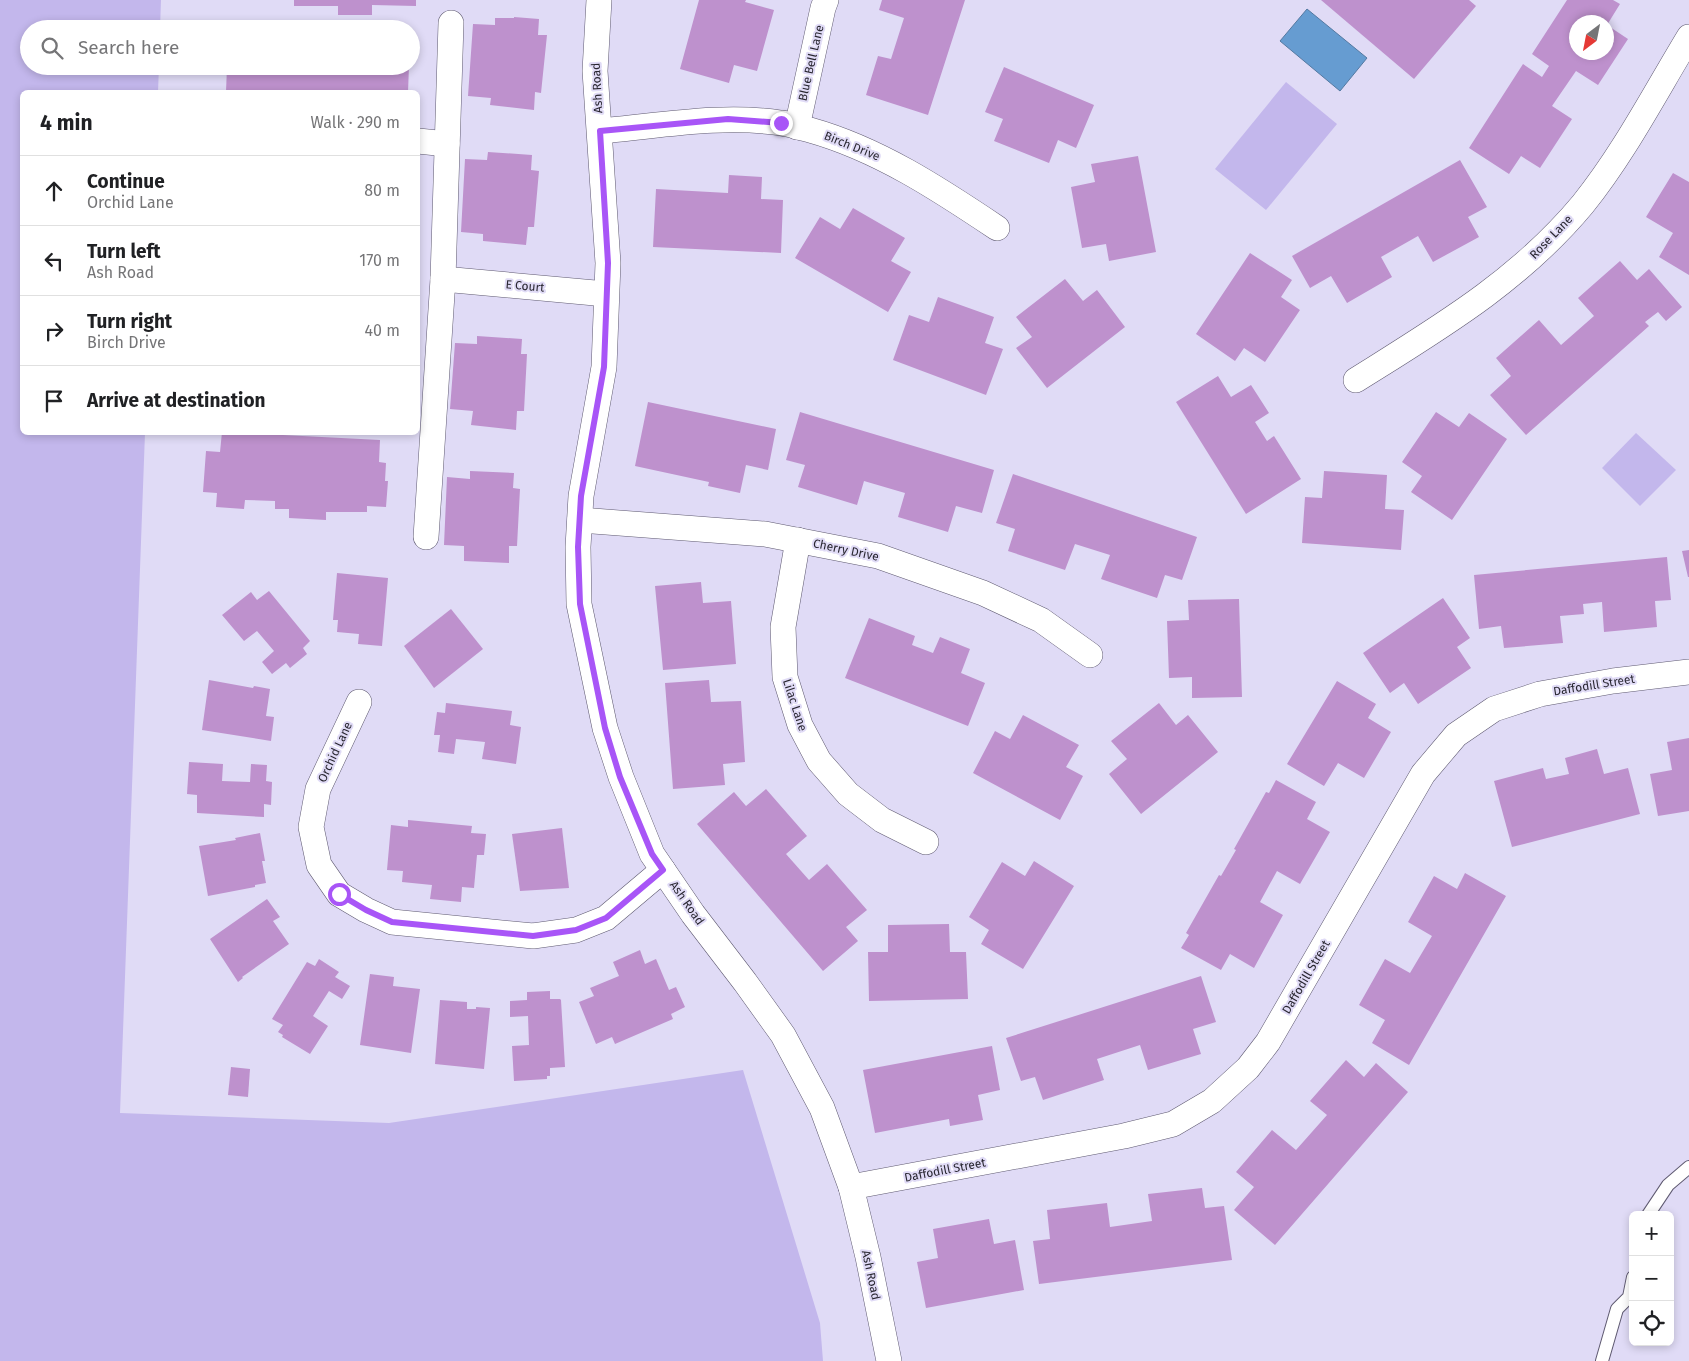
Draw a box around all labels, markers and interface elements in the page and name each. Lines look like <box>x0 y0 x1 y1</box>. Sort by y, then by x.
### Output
north arrow <box>1569 15 1614 60</box>
search box <box>20 20 420 75</box>
street label: Blue Bell Lane <box>795 24 827 102</box>
icon: search <box>38 34 66 62</box>
text: Search here <box>78 36 179 59</box>
street label: Ash Road <box>589 62 605 114</box>
text: 4 min <box>40 110 93 136</box>
route end <box>770 112 793 135</box>
text: Walk · 290 m <box>310 113 400 132</box>
street label: Birch Drive <box>822 128 882 164</box>
text: Continue <box>87 170 165 193</box>
icon: ahead <box>40 177 68 205</box>
text: 80 m <box>364 181 400 200</box>
text: Orchid Lane <box>87 193 174 212</box>
street label: Rose Lane <box>1527 212 1575 262</box>
text: Turn left <box>87 240 161 263</box>
icon: left <box>40 247 68 275</box>
text: 170 m <box>359 251 400 270</box>
text: Ash Road <box>87 263 154 282</box>
street label: E Court <box>505 277 546 295</box>
text: Turn right <box>87 310 172 333</box>
icon: right <box>40 317 68 345</box>
text: 40 m <box>365 321 400 340</box>
text: Birch Drive <box>87 333 166 352</box>
icon: arrive <box>40 387 68 415</box>
text: Arrive at destination <box>87 389 266 412</box>
street label: Cherry Drive <box>812 536 880 564</box>
street label: Daffodill Street <box>1552 672 1636 698</box>
street label: Lilac Lane <box>780 677 810 733</box>
street label: Orchid Lane <box>315 720 355 784</box>
street label: Ash Road <box>667 878 707 928</box>
route start <box>328 883 351 906</box>
street label: Daffodill Street <box>1279 937 1333 1016</box>
street label: Daffodill Street <box>903 1155 987 1185</box>
map controls <box>1629 1211 1674 1346</box>
button: + <box>1629 1211 1674 1256</box>
street label: Ash Road <box>859 1249 883 1301</box>
button: − <box>1629 1256 1674 1301</box>
button: locate <box>1629 1301 1674 1346</box>

